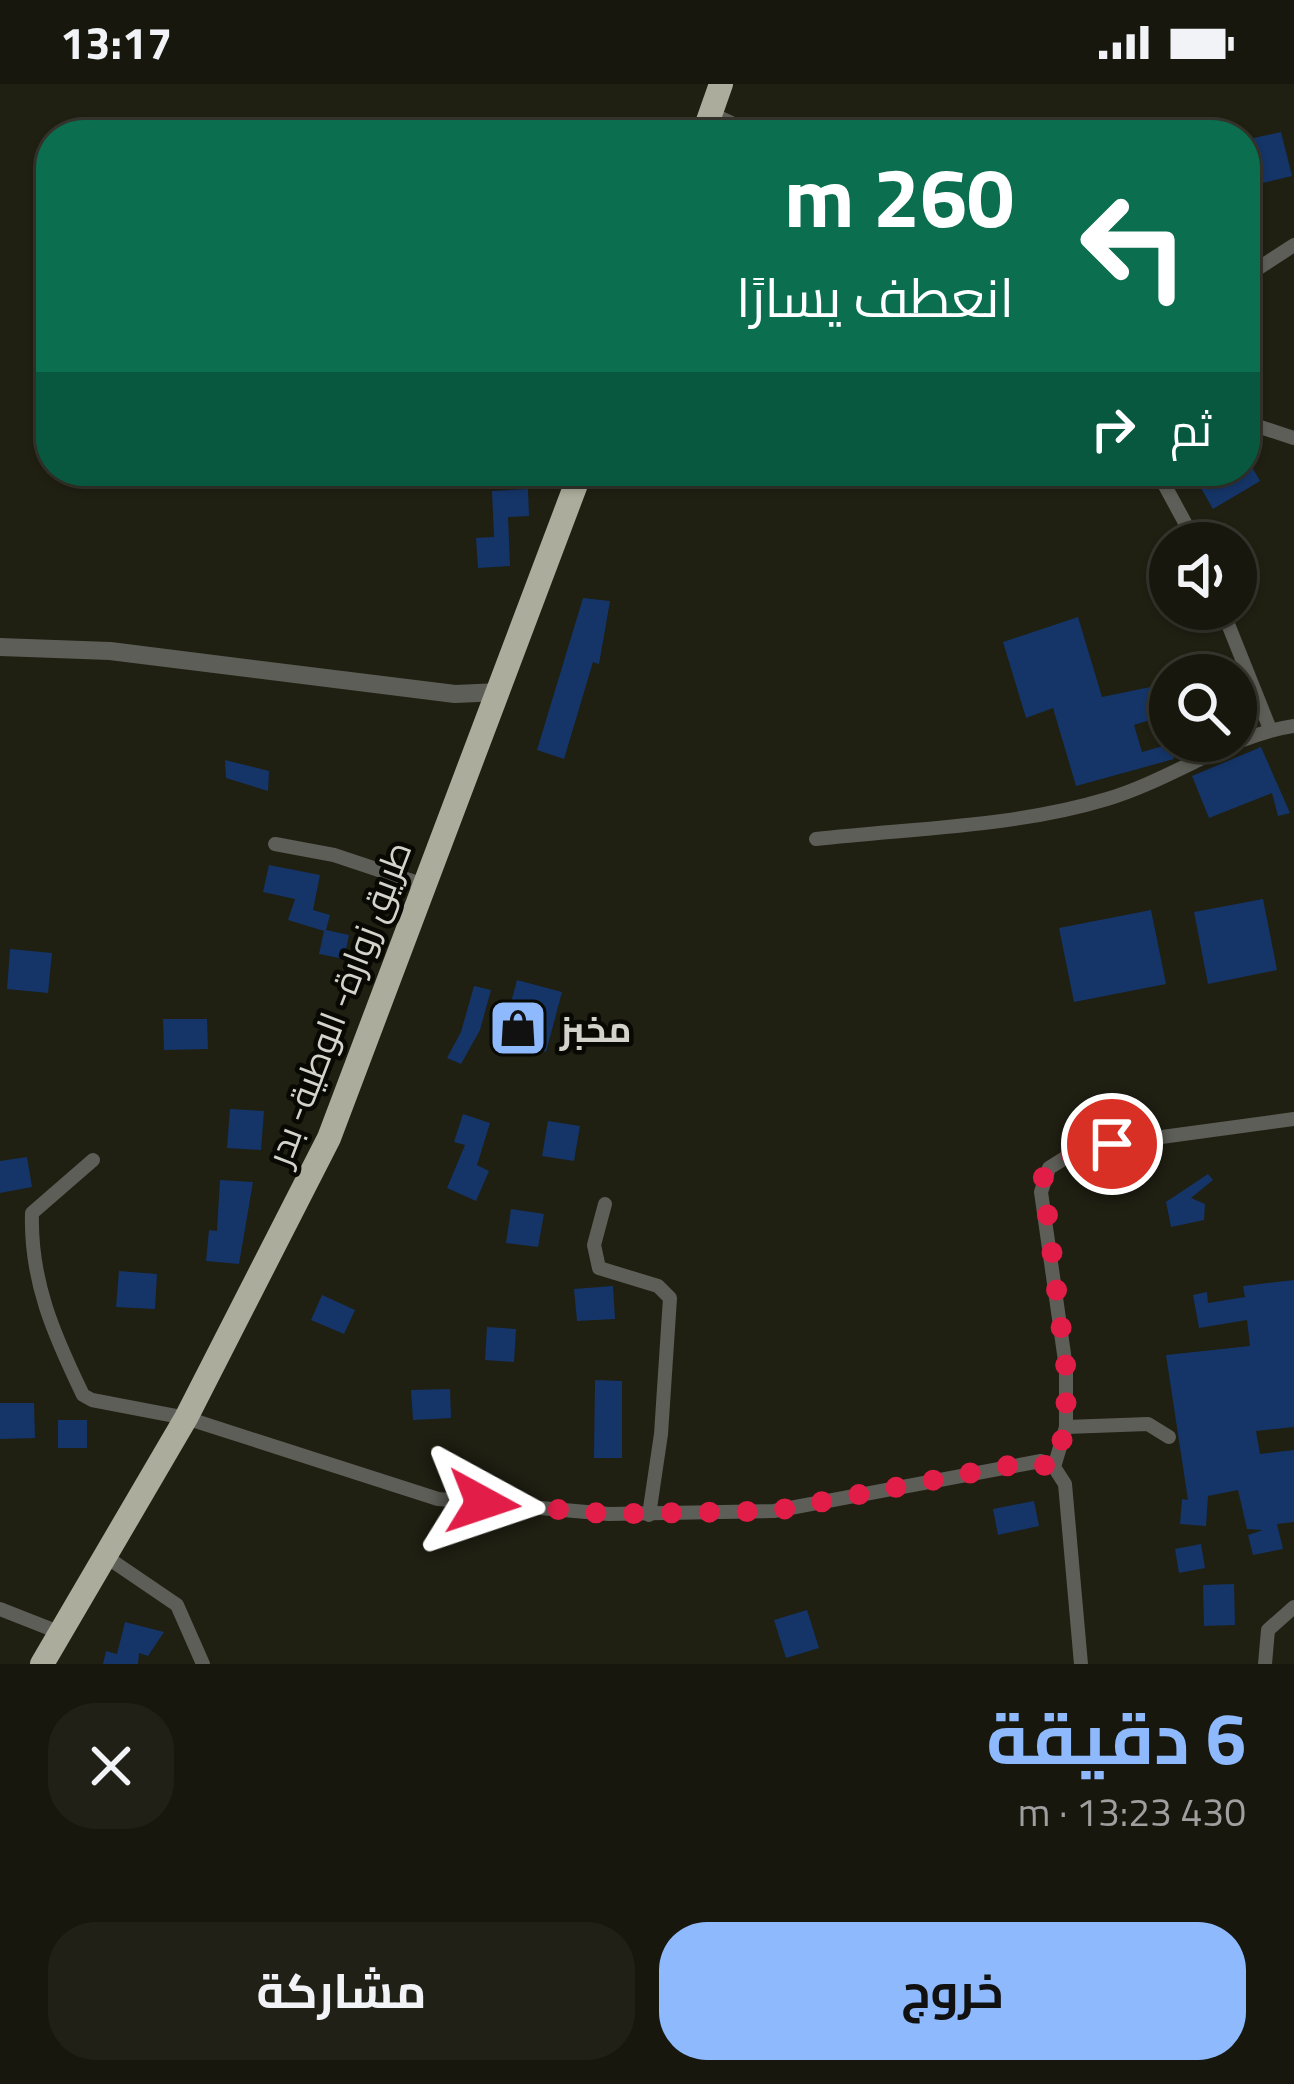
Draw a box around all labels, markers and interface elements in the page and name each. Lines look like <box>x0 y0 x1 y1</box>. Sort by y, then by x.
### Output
text: 13:17 <box>60 8 172 76</box>
text: 260 m <box>784 132 1014 260</box>
icon: left <box>1056 168 1212 324</box>
text: انعطف يسارًا <box>736 256 1014 338</box>
text: ثم <box>1170 395 1212 463</box>
icon: right <box>1080 396 1146 462</box>
map controls <box>1149 522 1257 762</box>
button: sound <box>1149 522 1257 630</box>
button: search <box>1149 654 1257 762</box>
street label: طريق زوارة- الوطية- بدر <box>250 833 425 1175</box>
shop icon: مخبز <box>487 997 549 1059</box>
place label: مخبز <box>559 1001 632 1056</box>
pin <box>1061 1093 1163 1195</box>
icon: arrive <box>1079 1111 1145 1177</box>
position arrow <box>420 1440 546 1566</box>
text: 6 دقيقة <box>986 1682 1246 1792</box>
button: close <box>48 1703 174 1829</box>
text: 430 m · 13:23 <box>1018 1782 1246 1841</box>
button: مشاركة <box>48 1922 635 2060</box>
button: خروج <box>659 1922 1246 2060</box>

